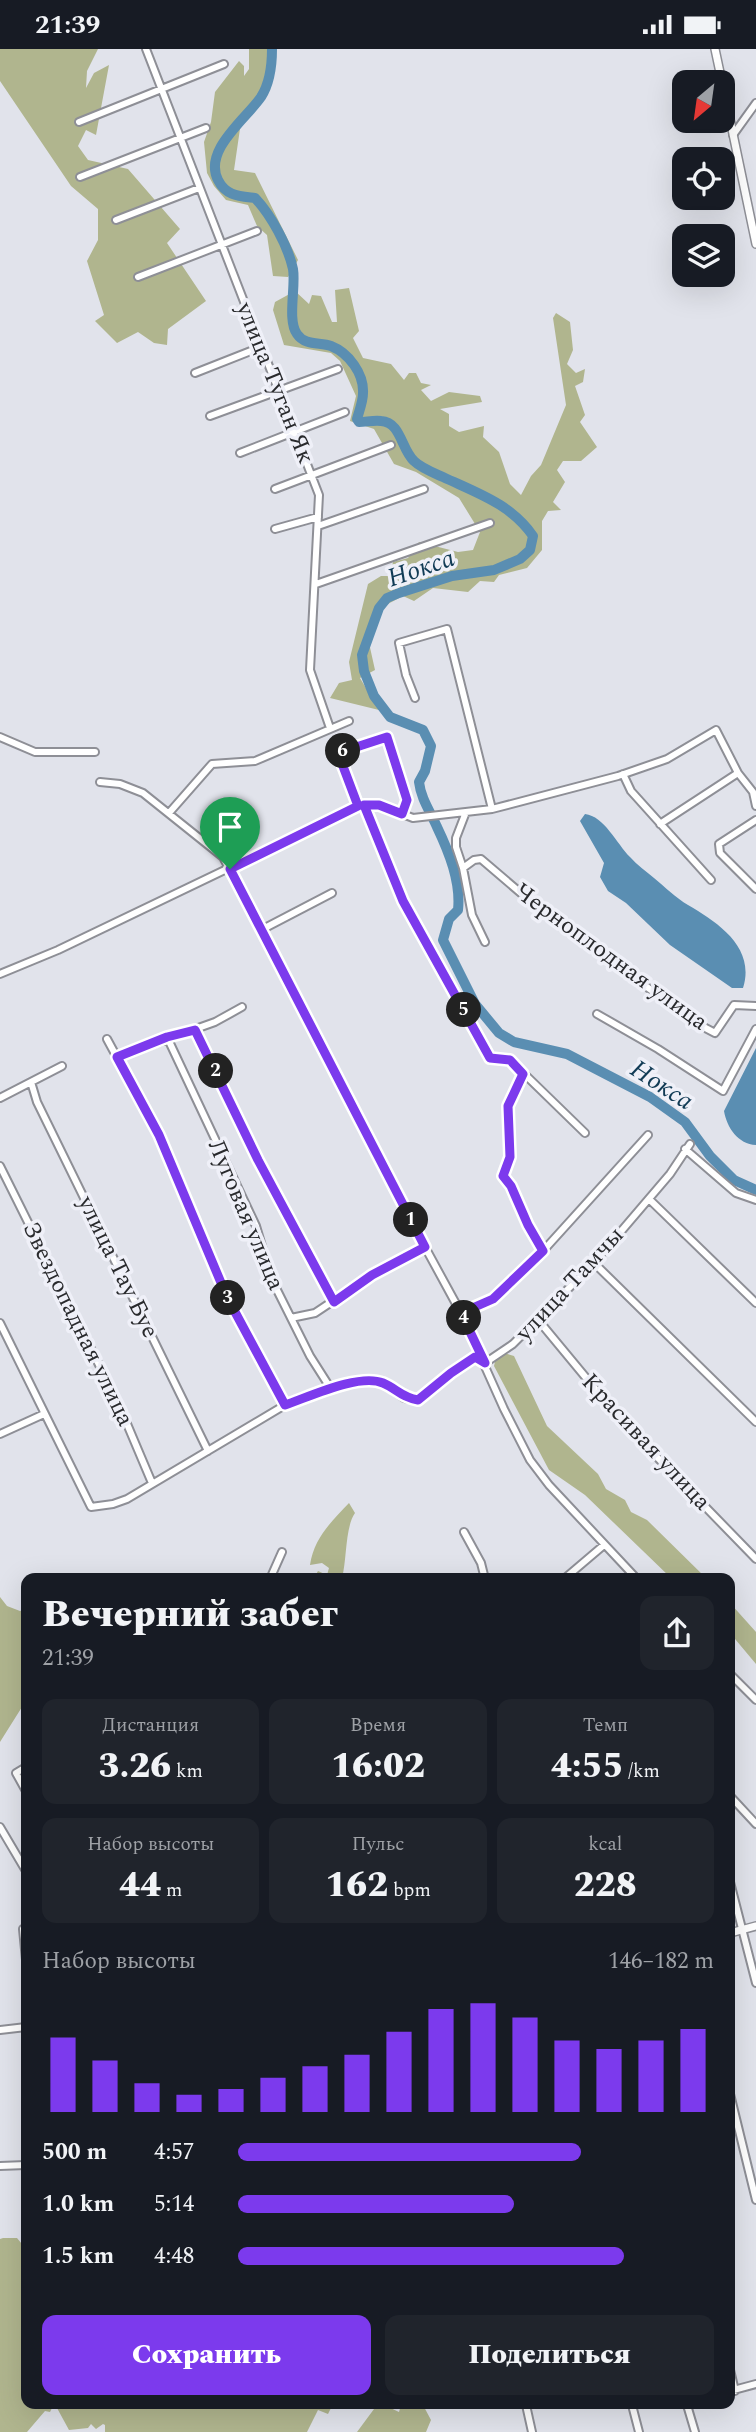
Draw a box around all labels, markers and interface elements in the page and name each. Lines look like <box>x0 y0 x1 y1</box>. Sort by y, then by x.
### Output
text: 21:39 <box>35 5 100 45</box>
north arrow <box>672 70 735 133</box>
map controls <box>672 70 735 287</box>
button: locate <box>672 147 735 210</box>
button: layers <box>672 224 735 287</box>
street label: улица Туган Як <box>226 296 324 469</box>
water label: Нокса <box>382 538 460 598</box>
pin: 6 <box>326 733 360 769</box>
text: 6 <box>337 736 348 765</box>
pin <box>200 797 260 869</box>
icon: arrive <box>211 808 249 846</box>
street label: Черноплодная улица <box>507 874 716 1040</box>
pin: 5 <box>447 993 482 1027</box>
text: 5 <box>458 995 469 1024</box>
water label: Нокса <box>622 1049 702 1121</box>
pin: 2 <box>198 1053 234 1089</box>
text: 2 <box>210 1056 221 1085</box>
street label: Луговая улица <box>198 1134 294 1296</box>
street label: улица Тау Буе <box>68 1189 168 1344</box>
pin: 1 <box>394 1203 428 1237</box>
text: 1 <box>405 1205 416 1234</box>
street label: Звездопадная улица <box>13 1216 143 1433</box>
street label: улица Тамчы <box>507 1219 633 1350</box>
pin: 3 <box>210 1281 246 1315</box>
text: 3 <box>222 1283 233 1312</box>
pin: 4 <box>447 1301 482 1335</box>
text: 4 <box>458 1303 469 1332</box>
street label: Красивая улица <box>573 1365 720 1519</box>
text: Вечерний забег <box>42 1586 338 1644</box>
button: share <box>640 1596 714 1670</box>
text: 21:39 <box>42 1641 94 1676</box>
text: Дистанция <box>102 1711 199 1740</box>
text: Время <box>350 1711 406 1740</box>
text: Темп <box>583 1711 628 1740</box>
text: 3.26 <box>98 1740 171 1793</box>
text: 16:02 <box>331 1740 425 1793</box>
text: 4:55 <box>551 1740 624 1793</box>
text: km <box>171 1757 203 1786</box>
text: /km <box>624 1757 660 1786</box>
text: Набор высоты <box>87 1830 214 1859</box>
text: Пульс <box>352 1830 404 1859</box>
text: kcal <box>588 1830 622 1859</box>
text: 44 <box>119 1859 161 1912</box>
text: 162 <box>325 1859 388 1912</box>
text: 228 <box>574 1859 637 1912</box>
text: m <box>161 1876 182 1905</box>
text: bpm <box>388 1876 431 1905</box>
text: Набор высоты <box>42 1944 196 1979</box>
text: 146–182 m <box>608 1944 714 1979</box>
text: 500 m <box>42 2135 107 2170</box>
text: 4:57 <box>154 2135 194 2170</box>
text: 1.0 km <box>42 2187 114 2222</box>
text: 5:14 <box>154 2187 194 2222</box>
text: 1.5 km <box>42 2239 114 2274</box>
text: 4:48 <box>154 2239 194 2274</box>
button: Сохранить <box>42 2315 371 2395</box>
button: Поделиться <box>385 2315 714 2395</box>

